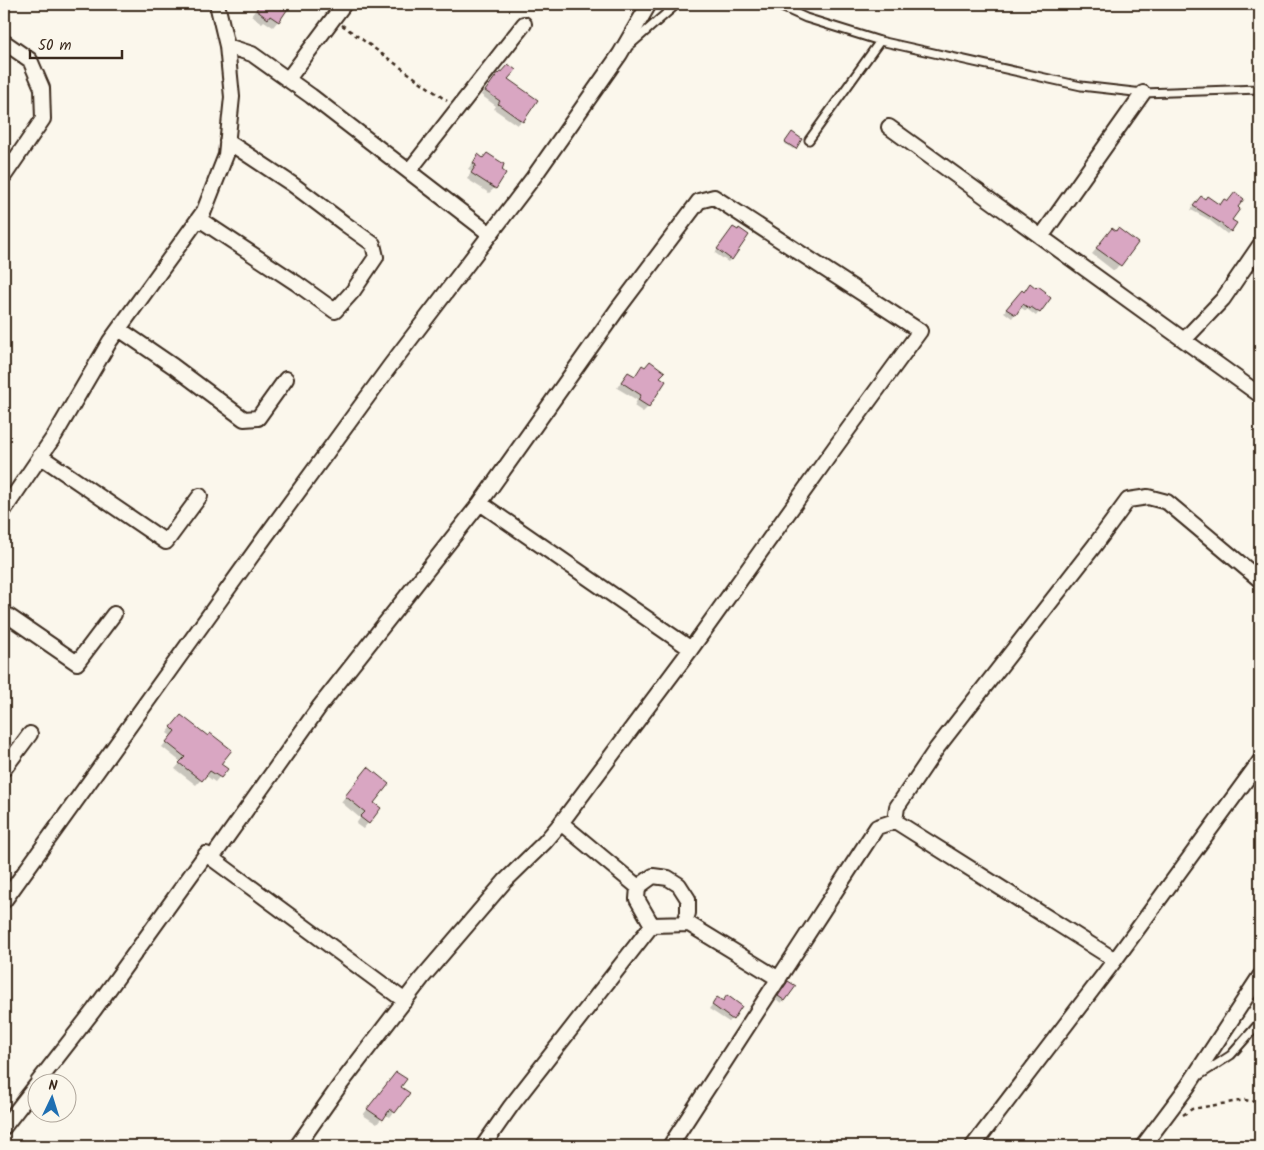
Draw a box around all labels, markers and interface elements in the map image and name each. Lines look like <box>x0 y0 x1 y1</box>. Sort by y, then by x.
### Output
scale bar <box>30 28 122 60</box>
text: 50 m <box>38 34 72 58</box>
north arrow <box>28 1072 78 1122</box>
text: N <box>48 1075 58 1097</box>

